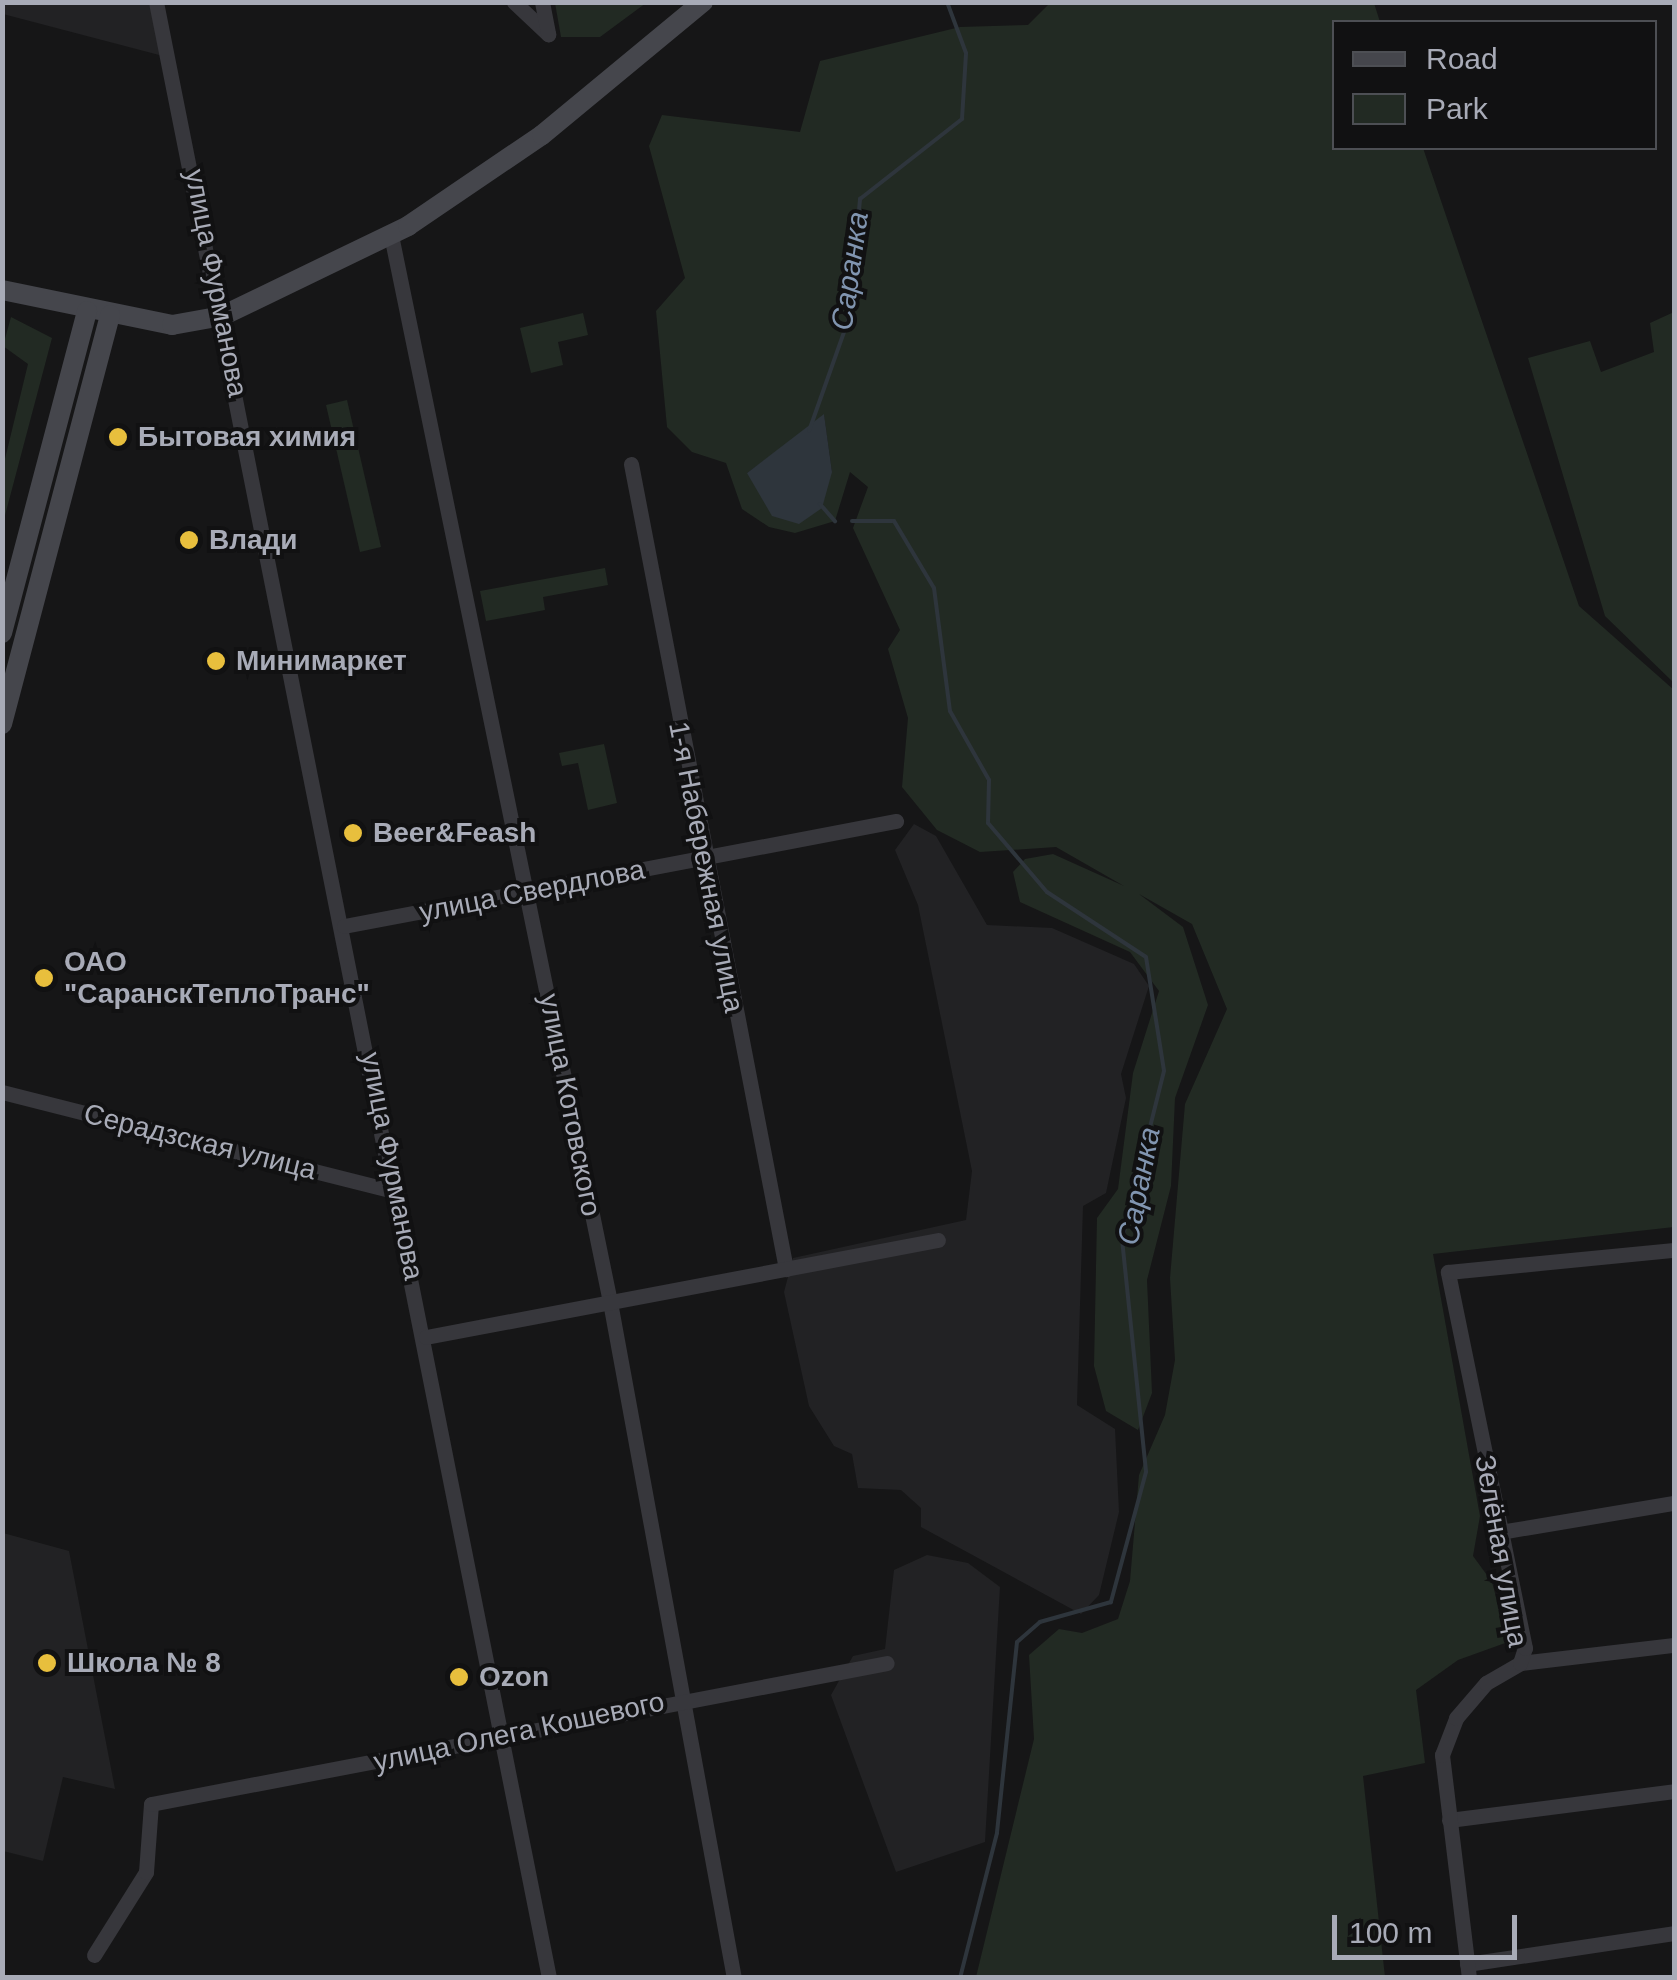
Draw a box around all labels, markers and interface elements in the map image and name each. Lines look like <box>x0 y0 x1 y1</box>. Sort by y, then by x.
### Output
legend <box>1332 20 1657 150</box>
text: Road <box>1426 42 1498 75</box>
text: Park <box>1426 92 1488 125</box>
street label: улица Фурманова <box>177 166 255 400</box>
water label: Саранка <box>824 209 876 333</box>
place label: Бытовая химия <box>138 420 356 454</box>
marker: Бытовая химия <box>107 426 129 448</box>
place label: Влади <box>209 523 298 557</box>
marker: Влади <box>178 529 200 551</box>
place label: Минимаркет <box>236 644 407 678</box>
marker: Минимаркет <box>205 650 227 672</box>
street label: 1-я Набережная улица <box>661 719 751 1015</box>
place label: Beer&Feash <box>373 816 536 850</box>
marker: Beer&Feash <box>342 822 364 844</box>
street label: улица Свердлова <box>417 853 647 929</box>
place label: ОАО "СаранскТеплоТранс" <box>64 945 370 1011</box>
marker: ОАО "СаранскТеплоТранс" <box>33 967 55 989</box>
street label: улица Котовского <box>532 991 608 1219</box>
street label: улица Фурманова <box>353 1049 431 1283</box>
street label: Серадзская улица <box>80 1097 320 1187</box>
water label: Саранка <box>1110 1124 1168 1248</box>
street label: Зелёная улица <box>1468 1452 1534 1650</box>
place label: Школа № 8 <box>67 1646 221 1680</box>
marker: Школа № 8 <box>36 1652 58 1674</box>
place label: Ozon <box>479 1660 549 1694</box>
marker: Ozon <box>448 1666 470 1688</box>
street label: улица Олега Кошевого <box>371 1685 667 1779</box>
scale bar <box>1337 1895 1522 1957</box>
text: 100 m <box>1349 1916 1432 1949</box>

